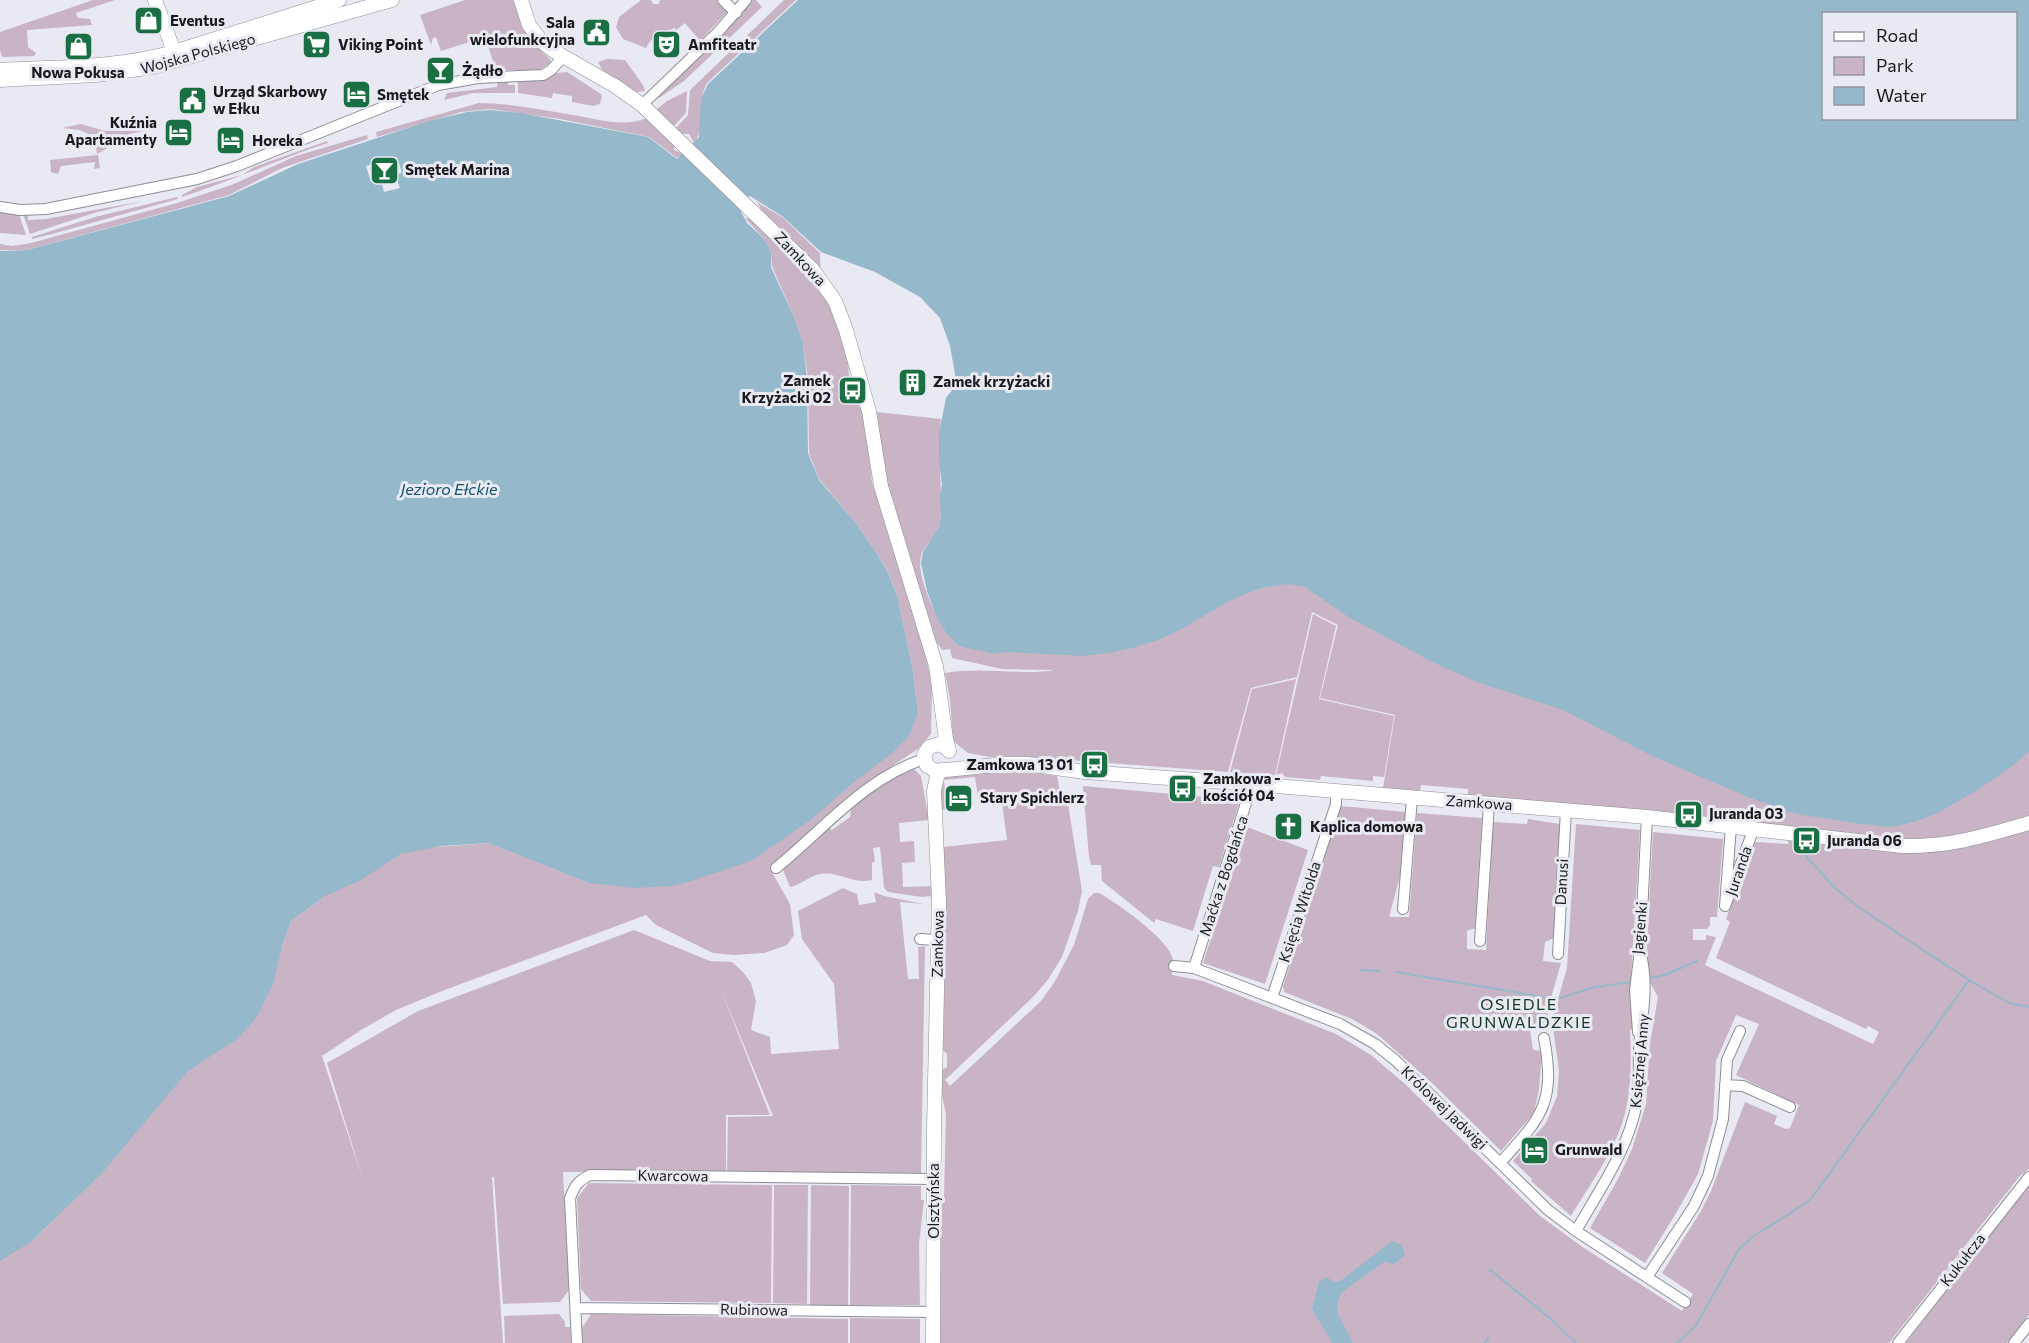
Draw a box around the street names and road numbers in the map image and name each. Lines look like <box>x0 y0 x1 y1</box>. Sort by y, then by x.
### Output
street label: Wojska Polskiego <box>138 29 257 77</box>
street label: Zamkowa <box>771 228 830 289</box>
street label: Zamkowa <box>1445 791 1513 813</box>
street label: Maćka z Bogdańca <box>1195 813 1251 938</box>
street label: Juranda <box>1721 843 1755 898</box>
street label: Danusi <box>1551 858 1571 906</box>
street label: Księcia Witolda <box>1274 859 1324 964</box>
street label: Jagienki <box>1628 901 1650 955</box>
street label: Zamkowa <box>927 910 947 978</box>
street label: Księżnej Anny <box>1626 1013 1652 1109</box>
street label: Królowej Jadwigi <box>1398 1062 1491 1153</box>
street label: Olsztyńska <box>924 1163 942 1239</box>
street label: Kwarcowa <box>637 1165 709 1185</box>
street label: Kukułcza <box>1936 1229 1988 1289</box>
street label: Rubinowa <box>720 1299 788 1319</box>

